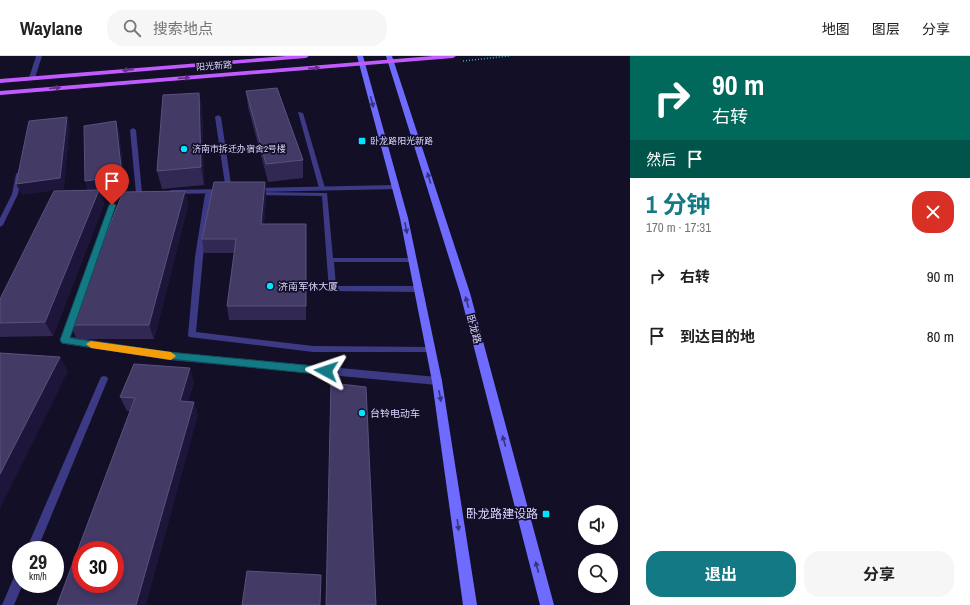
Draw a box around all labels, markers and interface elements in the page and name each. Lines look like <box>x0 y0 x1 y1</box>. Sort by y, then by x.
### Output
search box <box>107 10 387 46</box>
text: Waylane <box>20 15 83 41</box>
icon: search <box>121 17 143 39</box>
text: 搜索地点 <box>153 18 213 39</box>
text: 地图 <box>822 20 850 38</box>
text: 图层 <box>872 20 900 38</box>
text: 分享 <box>922 20 950 38</box>
street label: 阳光新路 <box>196 59 232 73</box>
one-way arrow <box>308 64 320 71</box>
text: 90 m <box>712 66 764 104</box>
one-way arrow <box>122 67 134 74</box>
icon: right <box>646 72 698 124</box>
one-way arrow <box>178 74 190 81</box>
one-way arrow <box>49 85 61 91</box>
one-way arrow <box>369 96 375 108</box>
text: 右转 <box>712 104 748 129</box>
place label: 卧龙路阳光新路 <box>370 135 433 147</box>
marker: 卧龙路阳光新路 <box>357 136 367 146</box>
place label: 济南市拆迁办宿舍2号楼 <box>192 143 286 155</box>
marker: 济南市拆迁办宿舍2号楼 <box>179 144 189 154</box>
icon: arrive <box>684 148 706 170</box>
text: 然后 <box>646 149 676 170</box>
pin <box>95 164 129 205</box>
icon: arrive <box>101 170 123 192</box>
one-way arrow <box>426 172 432 184</box>
text: 1 分钟 <box>646 188 710 220</box>
button: close <box>912 191 954 233</box>
text: 170 m · 17:31 <box>646 219 711 236</box>
one-way arrow <box>403 222 409 234</box>
icon: right <box>646 265 668 287</box>
text: 右转 <box>680 266 710 287</box>
text: 90 m <box>927 266 954 287</box>
place label: 济南军休大厦 <box>278 280 338 293</box>
marker: 济南军休大厦 <box>265 281 275 291</box>
one-way arrow <box>464 296 470 308</box>
street label: 卧龙路 <box>464 313 484 345</box>
icon: arrive <box>646 325 668 347</box>
text: 到达目的地 <box>680 326 755 347</box>
text: 80 m <box>927 326 954 347</box>
position arrow <box>305 350 347 392</box>
one-way arrow <box>437 390 443 402</box>
place label: 台铃电动车 <box>370 407 420 420</box>
marker: 台铃电动车 <box>357 408 367 418</box>
one-way arrow <box>501 435 507 447</box>
map controls <box>578 505 618 593</box>
button: sound <box>578 505 618 545</box>
place label: 卧龙路建设路 <box>466 506 538 522</box>
marker: 卧龙路建设路 <box>541 509 551 519</box>
one-way arrow <box>455 519 461 531</box>
speed limit sign: 30 <box>72 541 124 593</box>
text: 29 <box>29 548 47 575</box>
button: 退出 <box>646 551 796 597</box>
button: 分享 <box>804 551 954 597</box>
button: search <box>578 553 618 593</box>
one-way arrow <box>533 561 539 573</box>
text: km/h <box>29 570 47 583</box>

